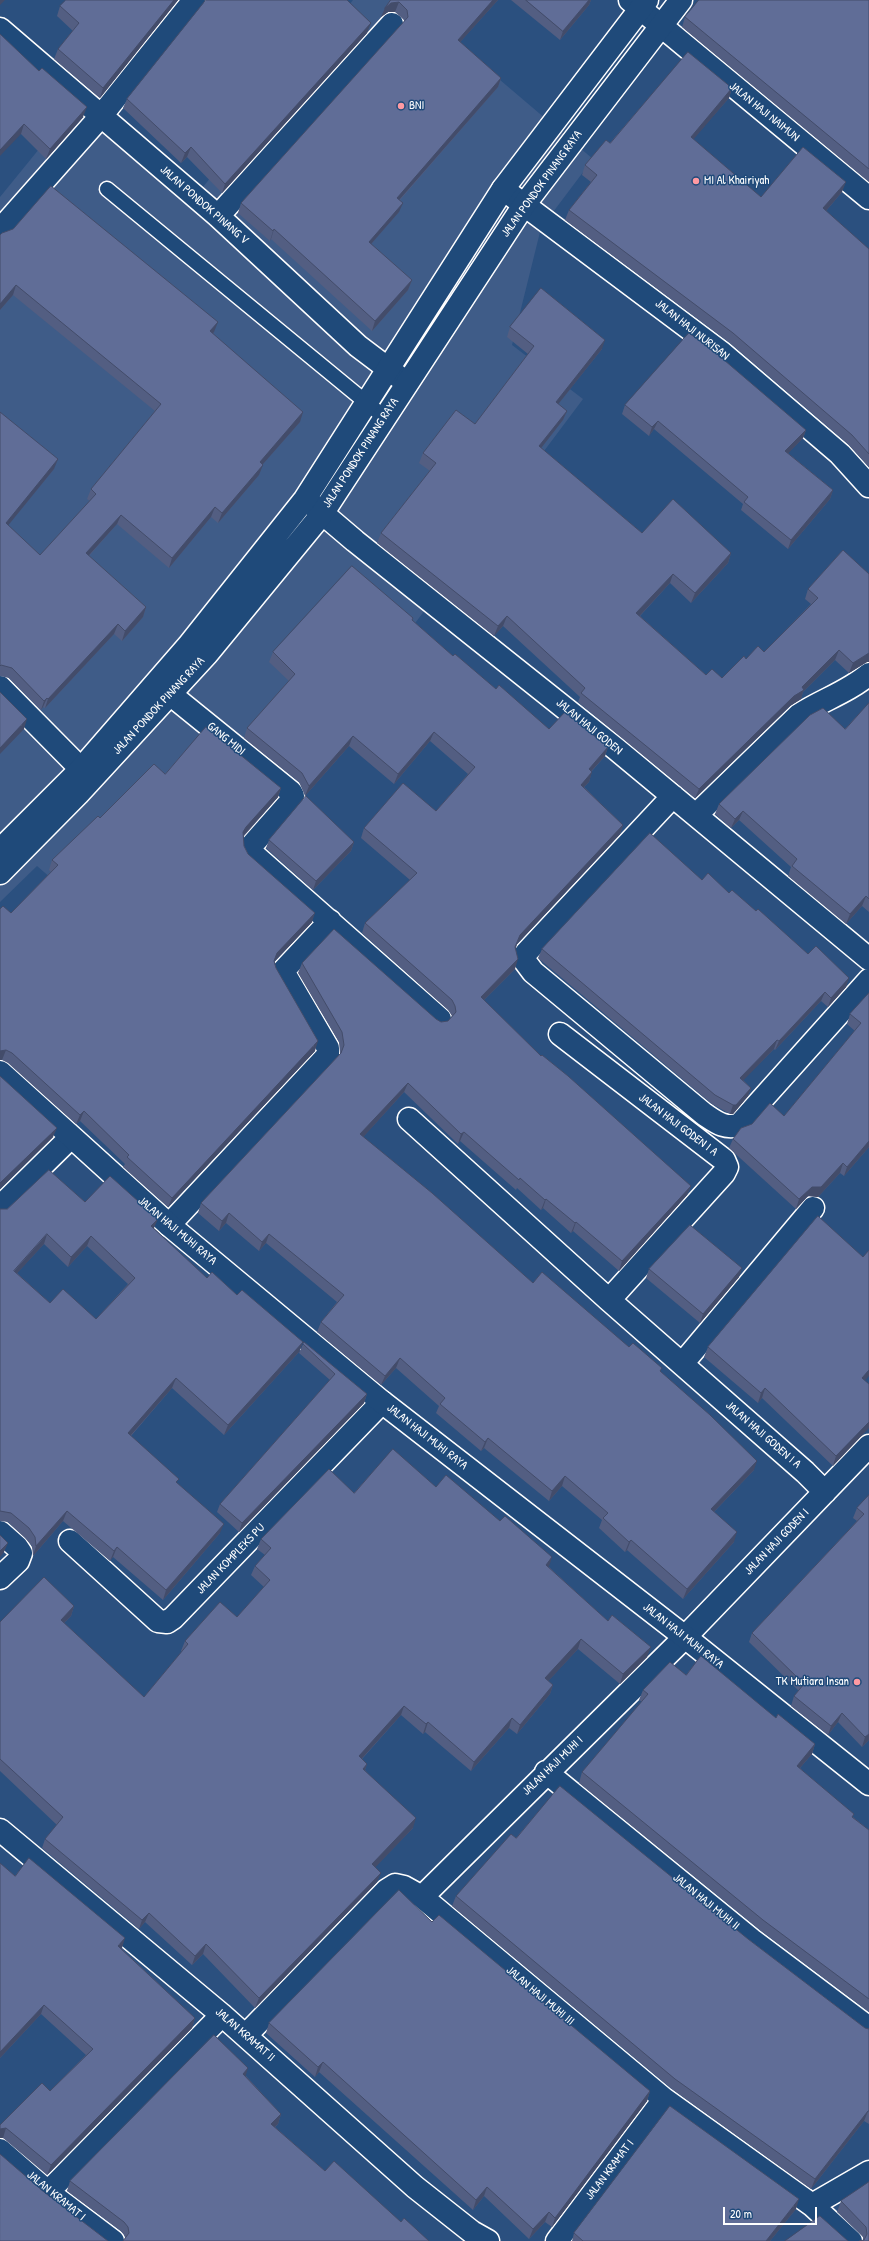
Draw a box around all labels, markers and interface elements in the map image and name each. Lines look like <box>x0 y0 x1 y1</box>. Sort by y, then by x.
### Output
street label: JALAN HAJI NAIMUN <box>726 79 802 145</box>
place label: BNI <box>409 99 424 113</box>
marker: BNI <box>396 101 406 111</box>
street label: JALAN PONDOK PINANG RAYA <box>498 128 586 240</box>
street label: JALAN PONDOK PINANG V <box>157 163 251 247</box>
place label: MI Al Khairiyah <box>704 174 769 188</box>
marker: MI Al Khairiyah <box>691 176 701 186</box>
street label: JALAN HAJI NURISAN <box>652 297 732 363</box>
street label: JALAN PONDOK PINANG RAYA <box>320 395 402 511</box>
street label: JALAN PONDOK PINANG RAYA <box>110 654 208 758</box>
street label: JALAN HAJI GODEN <box>553 696 625 758</box>
street label: GANG MIDI <box>204 719 248 759</box>
street label: JALAN HAJI GODEN I A <box>636 1091 720 1159</box>
street label: JALAN HAJI MUHI RAYA <box>135 1194 219 1268</box>
street label: JALAN HAJI GODEN I A <box>722 1398 804 1472</box>
street label: JALAN HAJI MUHI RAYA <box>384 1401 470 1473</box>
street label: JALAN HAJI GODEN I <box>742 1506 812 1578</box>
street label: JALAN KOMPLEKS PU <box>194 1521 268 1597</box>
street label: JALAN HAJI MUHI RAYA <box>640 1600 726 1672</box>
place label: TK Mutiara Insan <box>776 1675 849 1689</box>
marker: TK Mutiara Insan <box>852 1677 862 1687</box>
street label: JALAN HAJI MUHI I <box>520 1733 586 1799</box>
street label: JALAN HAJI MUHI II <box>670 1871 742 1933</box>
street label: JALAN HAJI MUHI III <box>503 1963 577 2029</box>
street label: JALAN KRAMAT II <box>212 2005 278 2065</box>
street label: JALAN KRAMAT I <box>583 2137 637 2203</box>
street label: JALAN KRAMAT I <box>24 2168 88 2224</box>
scale bar <box>725 2199 819 2225</box>
text: 20 m <box>730 2205 752 2222</box>

